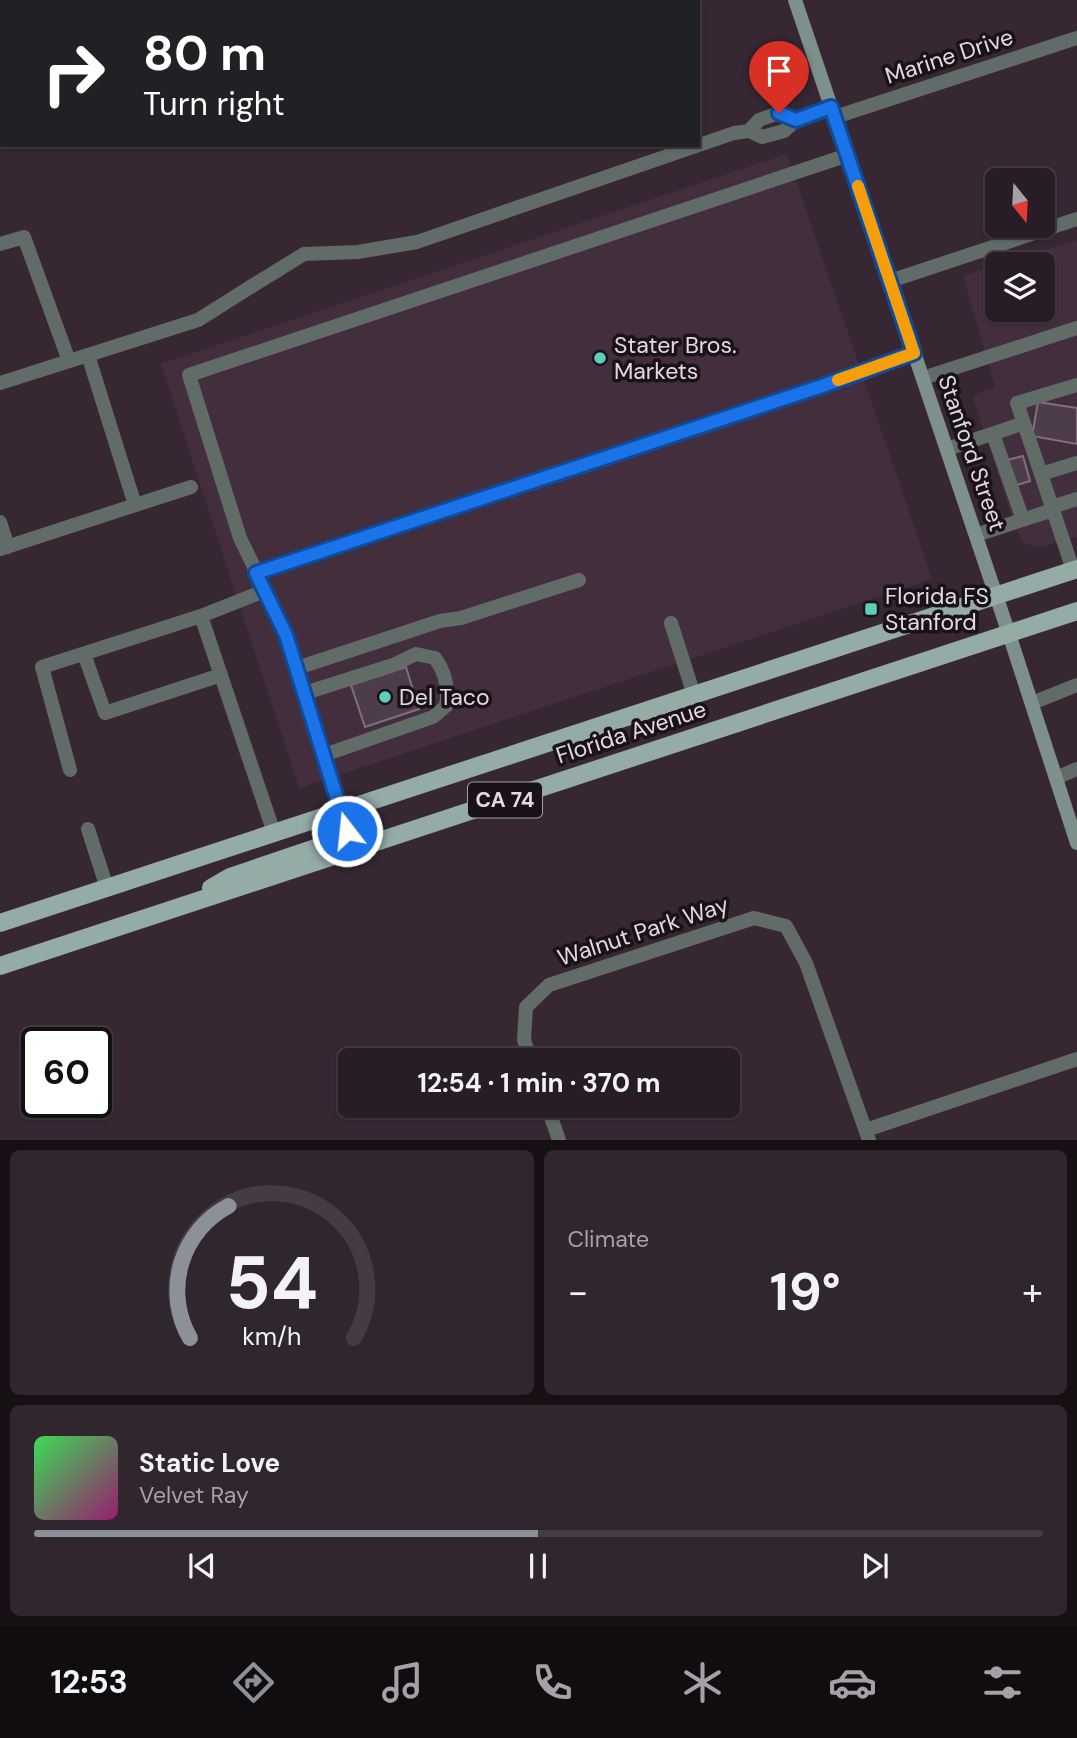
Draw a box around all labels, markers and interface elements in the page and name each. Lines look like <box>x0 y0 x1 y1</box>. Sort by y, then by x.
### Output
text: 80 m <box>143 21 266 85</box>
street label: Marine Drive <box>881 21 1017 91</box>
icon: right <box>28 28 119 119</box>
pin <box>749 41 809 113</box>
icon: arrive <box>760 52 798 90</box>
text: Turn right <box>143 83 285 125</box>
north arrow <box>985 168 1055 238</box>
map controls <box>985 168 1055 322</box>
button: layers <box>985 252 1055 322</box>
place label: Stater Bros. Markets <box>614 330 737 386</box>
marker: Stater Bros. Markets <box>592 350 608 366</box>
street label: Stanford Street <box>931 371 1013 535</box>
place label: Florida FS Stanford <box>885 581 989 637</box>
marker: Florida FS Stanford <box>863 601 879 617</box>
place label: Del Taco <box>399 682 490 712</box>
marker: Del Taco <box>377 689 393 705</box>
street label: Florida Avenue <box>552 694 710 770</box>
road number: CA 74 <box>468 782 542 818</box>
position arrow <box>310 794 384 868</box>
street label: Walnut Park Way <box>554 889 732 973</box>
speed limit sign: 60 <box>21 1027 112 1118</box>
text: 12:54 · 1 min · 370 m <box>417 1066 661 1100</box>
text: Climate <box>568 1224 649 1254</box>
text: 54 <box>225 1237 318 1332</box>
text: 19° <box>770 1258 841 1326</box>
text: − <box>568 1267 588 1317</box>
text: + <box>1022 1267 1043 1317</box>
text: km/h <box>242 1320 301 1353</box>
text: Static Love <box>139 1446 280 1480</box>
text: Velvet Ray <box>139 1480 249 1510</box>
icon: previous <box>183 1547 221 1585</box>
icon: pause <box>519 1547 557 1585</box>
icon: next <box>856 1547 894 1585</box>
icon: directions <box>229 1658 278 1707</box>
icon: music <box>378 1658 427 1707</box>
icon: phone <box>528 1658 577 1707</box>
icon: climate <box>678 1658 727 1707</box>
icon: car <box>828 1658 877 1707</box>
icon: filters <box>978 1658 1027 1707</box>
text: 12:53 <box>50 1661 128 1703</box>

